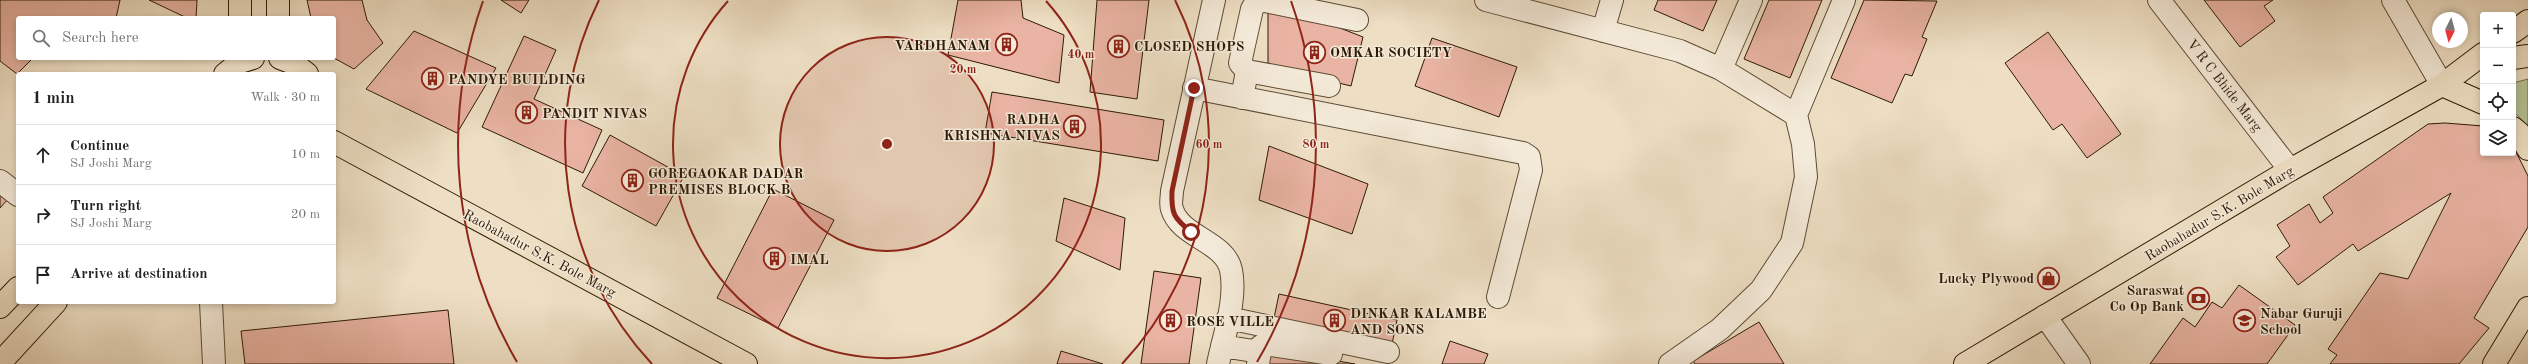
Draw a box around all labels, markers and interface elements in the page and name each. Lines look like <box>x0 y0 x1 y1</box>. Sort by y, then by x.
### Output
north arrow <box>2432 12 2468 48</box>
map controls <box>2480 12 2516 156</box>
button: + <box>2480 12 2516 48</box>
search box <box>16 16 336 60</box>
icon: search <box>30 27 52 49</box>
text: Search here <box>62 31 139 46</box>
building icon: VARDHANAM <box>993 32 1019 58</box>
building icon: CLOSED SHOPS <box>1105 33 1131 59</box>
street label: V R C Bhide Marg <box>2184 37 2265 135</box>
place label: VARDHANAM <box>895 39 991 53</box>
building icon: OMKAR SOCIETY <box>1301 39 1327 65</box>
place label: CLOSED SHOPS <box>1134 40 1245 54</box>
place label: OMKAR SOCIETY <box>1330 46 1452 60</box>
button: − <box>2480 48 2516 84</box>
text: 40 m <box>1068 49 1095 61</box>
text: 20 m <box>950 64 977 76</box>
building icon: PANDYE BUILDING <box>419 66 445 92</box>
place label: PANDYE BUILDING <box>448 73 586 87</box>
route end <box>1185 79 1203 97</box>
button: locate <box>2480 84 2516 120</box>
text: 1 min <box>32 90 75 107</box>
text: Walk · 30 m <box>251 91 320 104</box>
building icon: PANDIT NIVAS <box>514 100 540 126</box>
place label: PANDIT NIVAS <box>542 107 647 121</box>
place label: RADHA KRISHNA NIVAS <box>944 113 1060 143</box>
building icon: RADHA KRISHNA NIVAS <box>1062 114 1088 140</box>
button: layers <box>2480 120 2516 156</box>
centre of rings <box>880 137 894 151</box>
text: Continue <box>70 139 129 154</box>
text: 60 m <box>1196 139 1223 151</box>
text: 80 m <box>1303 139 1330 151</box>
icon: ahead <box>32 144 54 166</box>
text: 10 m <box>291 148 320 161</box>
text: SJ Joshi Marg <box>70 157 152 170</box>
street label: Raobahadur S.K. Bole Marg <box>2143 164 2297 264</box>
place label: GOREGAOKAR DADAR PREMISES BLOCK B <box>648 167 804 197</box>
building icon: GOREGAOKAR DADAR PREMISES BLOCK B <box>620 168 646 194</box>
text: Turn right <box>70 199 141 214</box>
icon: right <box>32 204 54 226</box>
text: 20 m <box>291 208 320 221</box>
street label: Raobahadur S.K. Bole Marg <box>461 208 619 300</box>
text: SJ Joshi Marg <box>70 217 152 230</box>
route start <box>1182 223 1200 241</box>
building icon: IMAL <box>762 246 788 272</box>
place label: IMAL <box>790 253 829 267</box>
icon: arrive <box>32 264 54 286</box>
shop icon: Lucky Plywood <box>2036 265 2062 291</box>
text: Arrive at destination <box>70 267 208 282</box>
place label: Lucky Plywood <box>1938 272 2034 286</box>
place label: Saraswat Co Op Bank <box>2110 284 2184 314</box>
bank icon: Saraswat Co Op Bank <box>2186 285 2212 311</box>
place label: DINKAR KALAMBE AND SONS <box>1350 307 1487 337</box>
place label: Nabar Guruji School <box>2260 307 2343 337</box>
building icon: ROSE VILLE <box>1158 308 1184 334</box>
building icon: DINKAR KALAMBE AND SONS <box>1322 308 1348 334</box>
school or university icon: Nabar Guruji School <box>2231 308 2257 334</box>
place label: ROSE VILLE <box>1186 315 1274 329</box>

